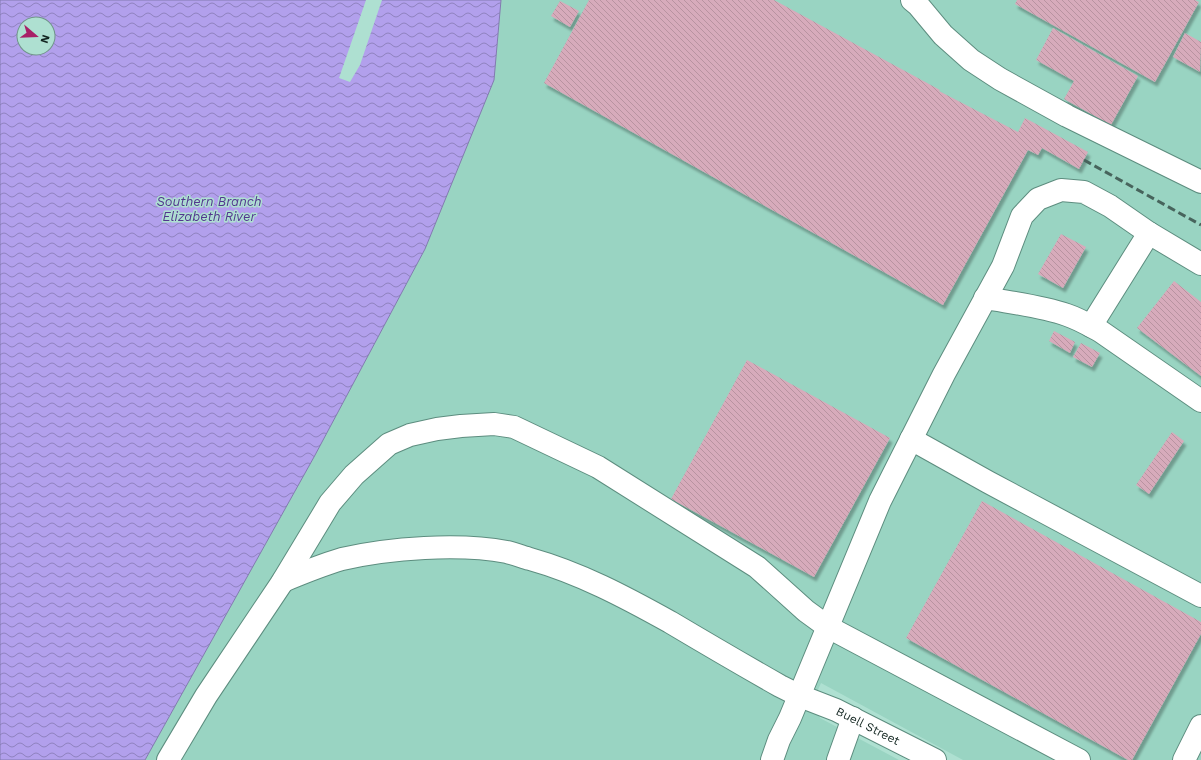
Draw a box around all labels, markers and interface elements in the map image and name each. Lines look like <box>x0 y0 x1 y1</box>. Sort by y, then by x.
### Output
north arrow <box>16 16 56 56</box>
text: N <box>38 33 52 45</box>
water label: Southern Branch Elizabeth River <box>156 194 262 224</box>
street label: Buell Street <box>834 704 902 748</box>

